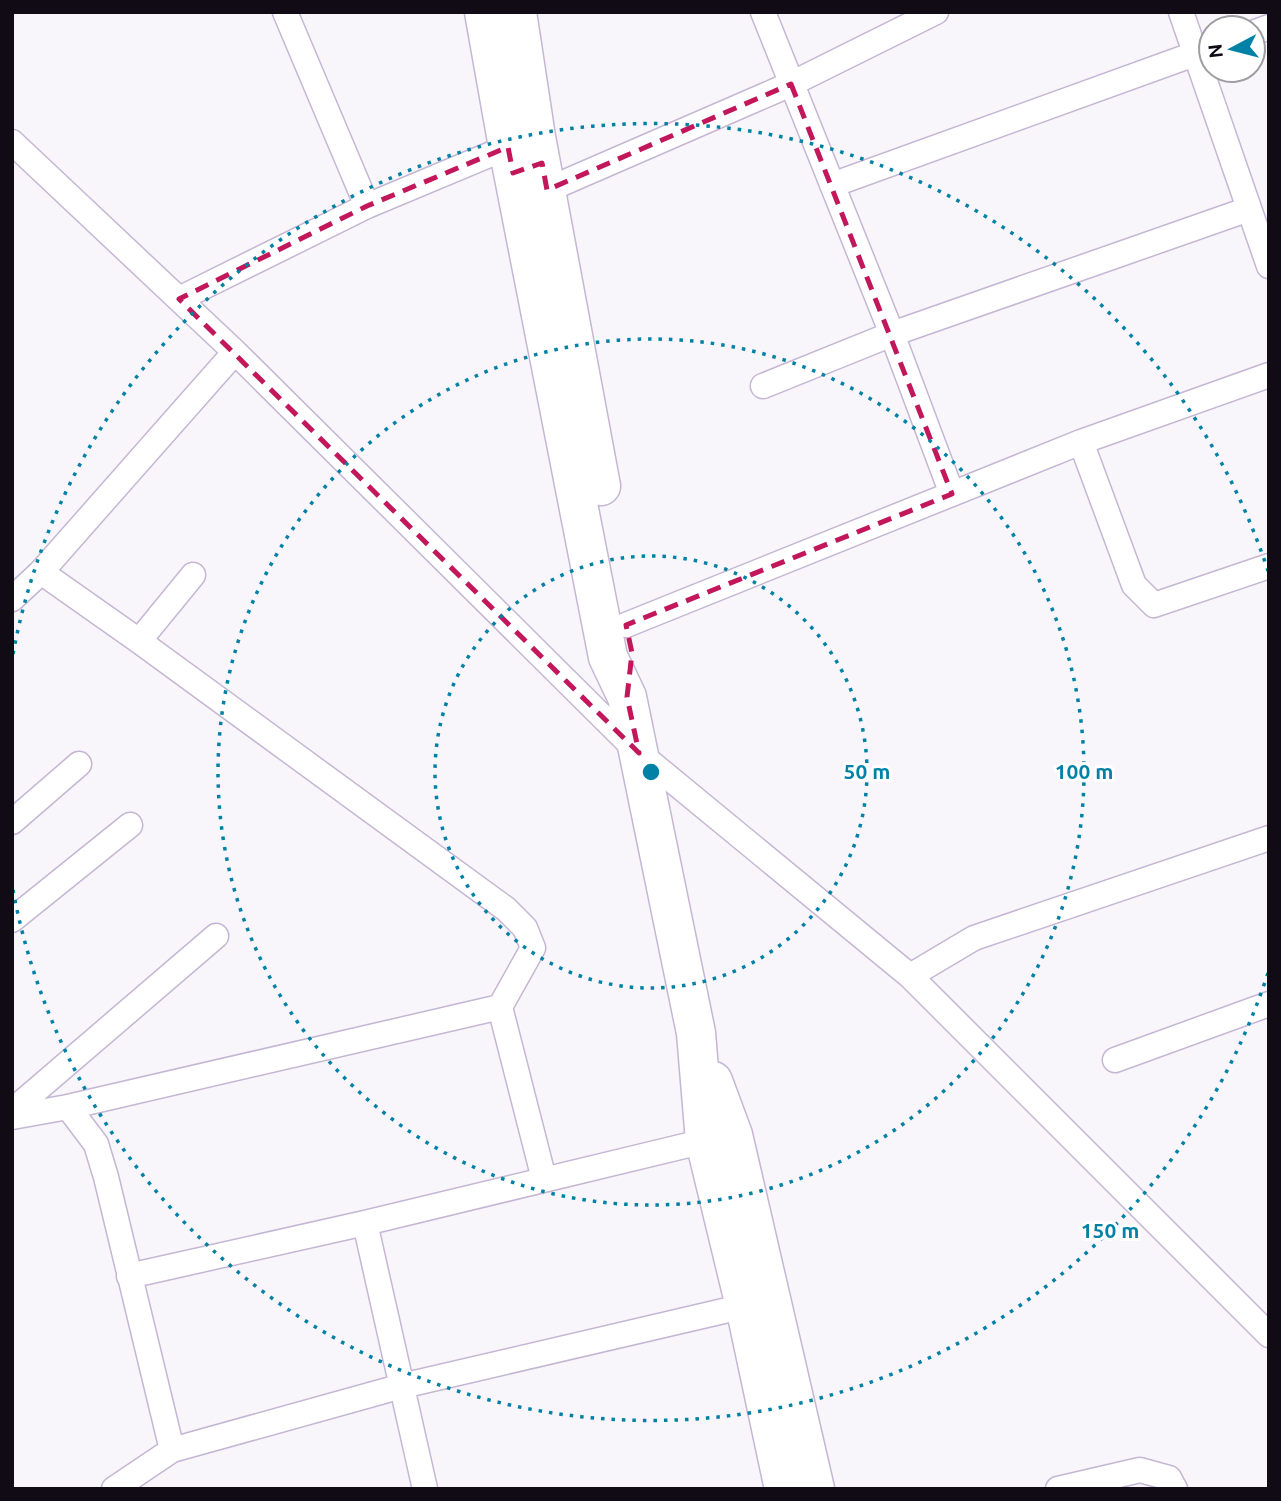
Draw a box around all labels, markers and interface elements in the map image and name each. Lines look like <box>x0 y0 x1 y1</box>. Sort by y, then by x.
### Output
north arrow <box>1197 14 1267 84</box>
text: N <box>1203 43 1227 59</box>
text: 50 m <box>844 759 890 783</box>
text: 100 m <box>1055 759 1113 783</box>
centre of rings <box>639 760 663 784</box>
text: 150 m <box>1081 1218 1139 1242</box>

